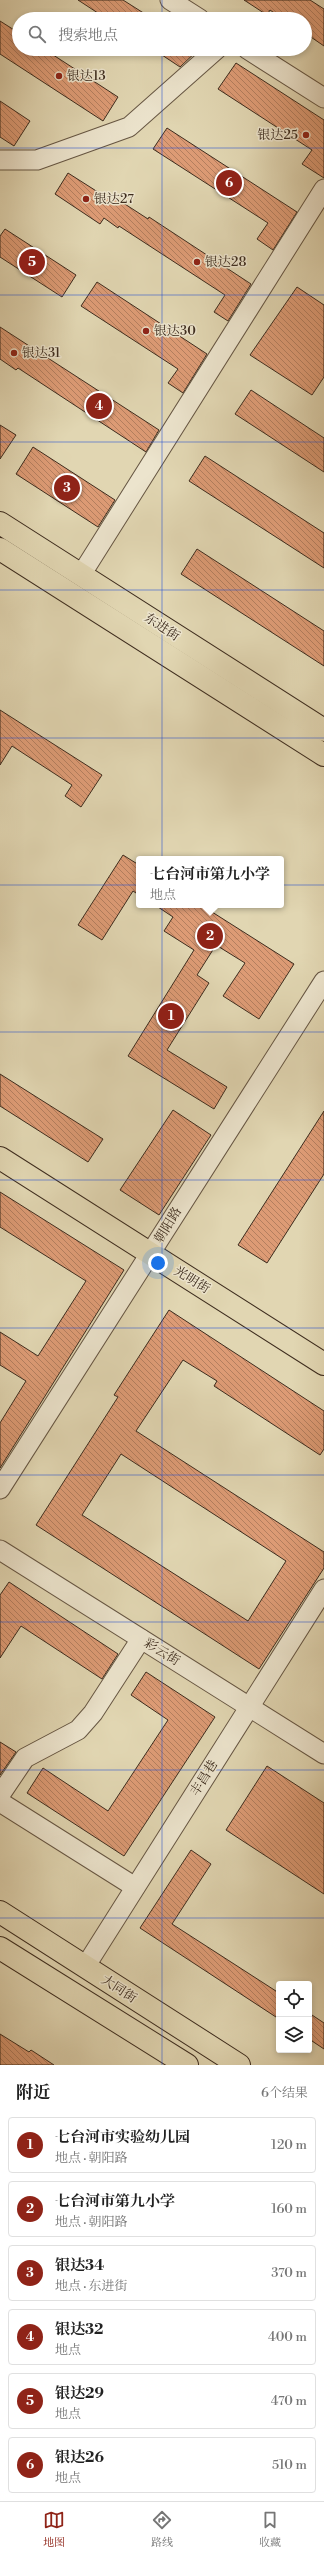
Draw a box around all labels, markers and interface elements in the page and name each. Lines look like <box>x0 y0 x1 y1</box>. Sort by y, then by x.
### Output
search box <box>12 12 312 56</box>
icon: search <box>26 23 48 45</box>
text: 搜索地点 <box>58 26 118 45</box>
place label: 银达13 <box>67 68 106 84</box>
marker: 银达13 <box>54 71 64 81</box>
place label: 银达25 <box>257 127 298 143</box>
marker: 银达25 <box>301 130 311 140</box>
pin: 6 <box>216 168 242 198</box>
place label: 银达27 <box>94 191 134 207</box>
marker: 银达27 <box>81 194 91 204</box>
pin: 5 <box>19 247 45 277</box>
place label: 银达28 <box>205 254 246 270</box>
marker: 银达28 <box>192 257 202 267</box>
place label: 银达30 <box>154 323 196 339</box>
marker: 银达30 <box>141 326 151 336</box>
place label: 银达31 <box>22 345 61 361</box>
marker: 银达31 <box>9 348 19 358</box>
pin: 4 <box>86 391 112 421</box>
pin: 3 <box>54 473 80 503</box>
street label: 东进街 <box>141 610 183 644</box>
popup <box>136 856 284 908</box>
text: 七台河市第九小学 <box>150 865 270 884</box>
text: 地点 <box>150 887 176 903</box>
pin: 2 <box>197 921 223 951</box>
pin: 1 <box>158 1001 184 1031</box>
street label: 朝阳路 <box>151 1204 185 1246</box>
your location <box>148 1253 168 1273</box>
street label: 光明街 <box>171 1263 213 1297</box>
street label: 彩云街 <box>141 1635 183 1669</box>
street label: 丰昌巷 <box>187 1757 221 1799</box>
street label: 大同街 <box>98 1972 140 2006</box>
map controls <box>276 1981 312 2053</box>
button: locate <box>276 1981 312 2017</box>
button: layers <box>276 2017 312 2053</box>
text: 附近 <box>16 2082 50 2104</box>
text: 6个结果 <box>261 2085 308 2101</box>
text: 七台河市实验幼儿园 <box>55 2128 190 2147</box>
text: 1 <box>27 2137 33 2153</box>
text: 120 m <box>271 2137 307 2153</box>
text: 地点 · 朝阳路 <box>55 2150 128 2166</box>
text: 七台河市第九小学 <box>55 2192 175 2211</box>
text: 2 <box>26 2201 34 2217</box>
text: 160 m <box>271 2201 307 2217</box>
text: 地点 · 朝阳路 <box>55 2214 128 2230</box>
text: 银达34 <box>55 2256 104 2275</box>
text: 3 <box>26 2265 34 2281</box>
text: 370 m <box>271 2265 307 2281</box>
text: 地点 · 东进街 <box>55 2278 128 2294</box>
text: 银达32 <box>55 2320 103 2339</box>
text: 4 <box>26 2329 34 2345</box>
text: 400 m <box>268 2329 307 2345</box>
text: 地点 <box>55 2342 81 2358</box>
text: 银达29 <box>55 2384 104 2403</box>
text: 5 <box>26 2393 34 2409</box>
text: 470 m <box>271 2393 307 2409</box>
text: 地点 <box>55 2406 81 2422</box>
text: 银达26 <box>55 2448 104 2467</box>
text: 6 <box>26 2457 34 2473</box>
text: 510 m <box>272 2457 307 2473</box>
text: 地点 <box>55 2470 81 2486</box>
tab: 地图 <box>43 2509 65 2550</box>
tab: 路线 <box>151 2509 173 2550</box>
tab: 收藏 <box>259 2509 281 2550</box>

